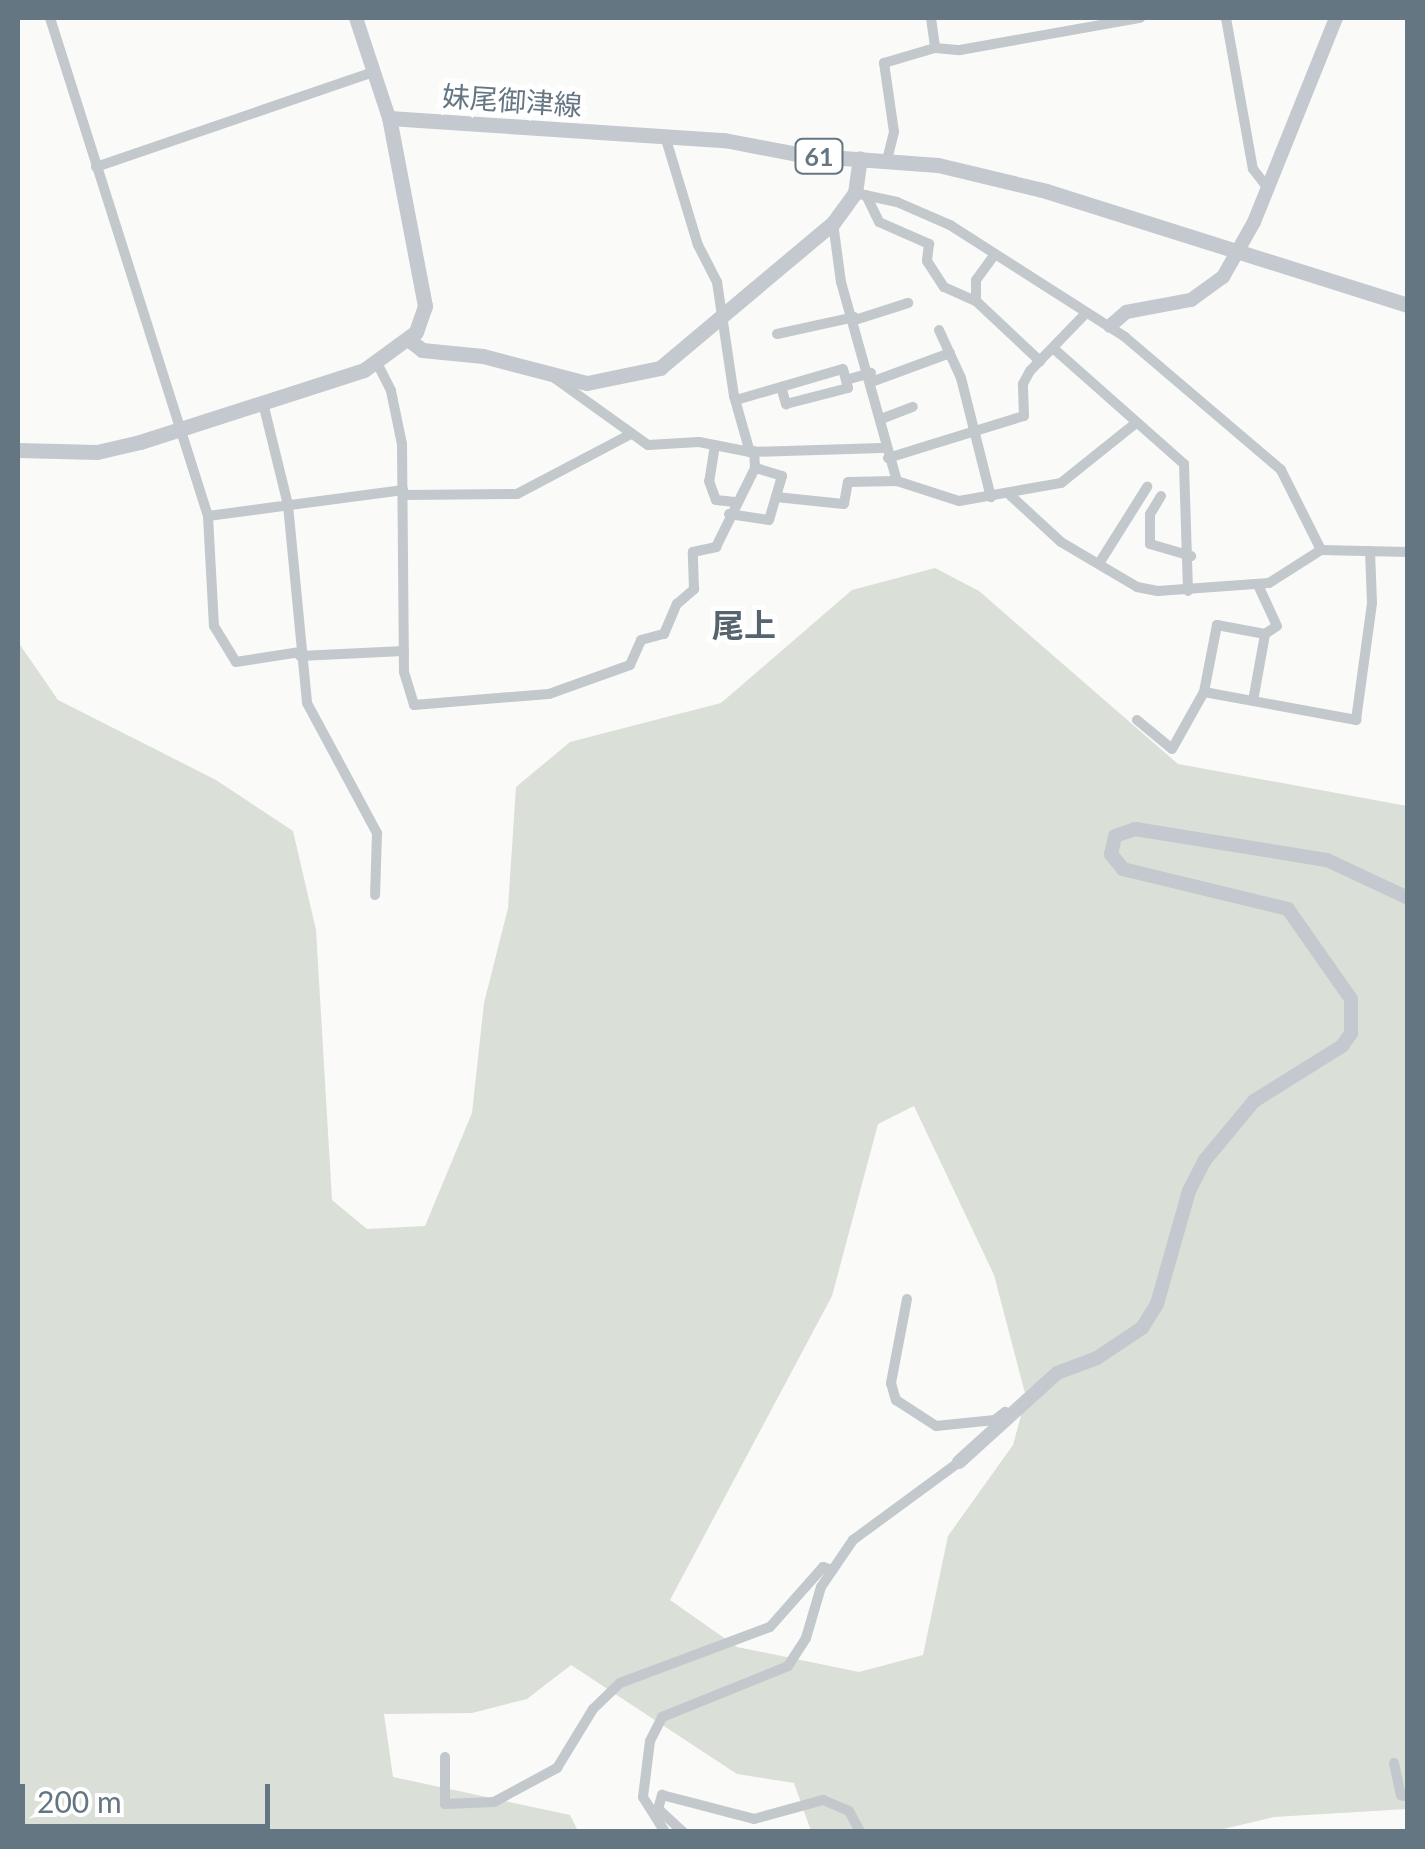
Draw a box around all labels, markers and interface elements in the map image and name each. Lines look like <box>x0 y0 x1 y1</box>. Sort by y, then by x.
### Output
street label: 妹尾御津線 <box>441 78 583 122</box>
road number: 61 <box>794 136 844 176</box>
district label: 尾上 <box>712 606 776 644</box>
scale bar <box>25 1764 275 1826</box>
text: 200 m <box>37 1783 122 1819</box>

